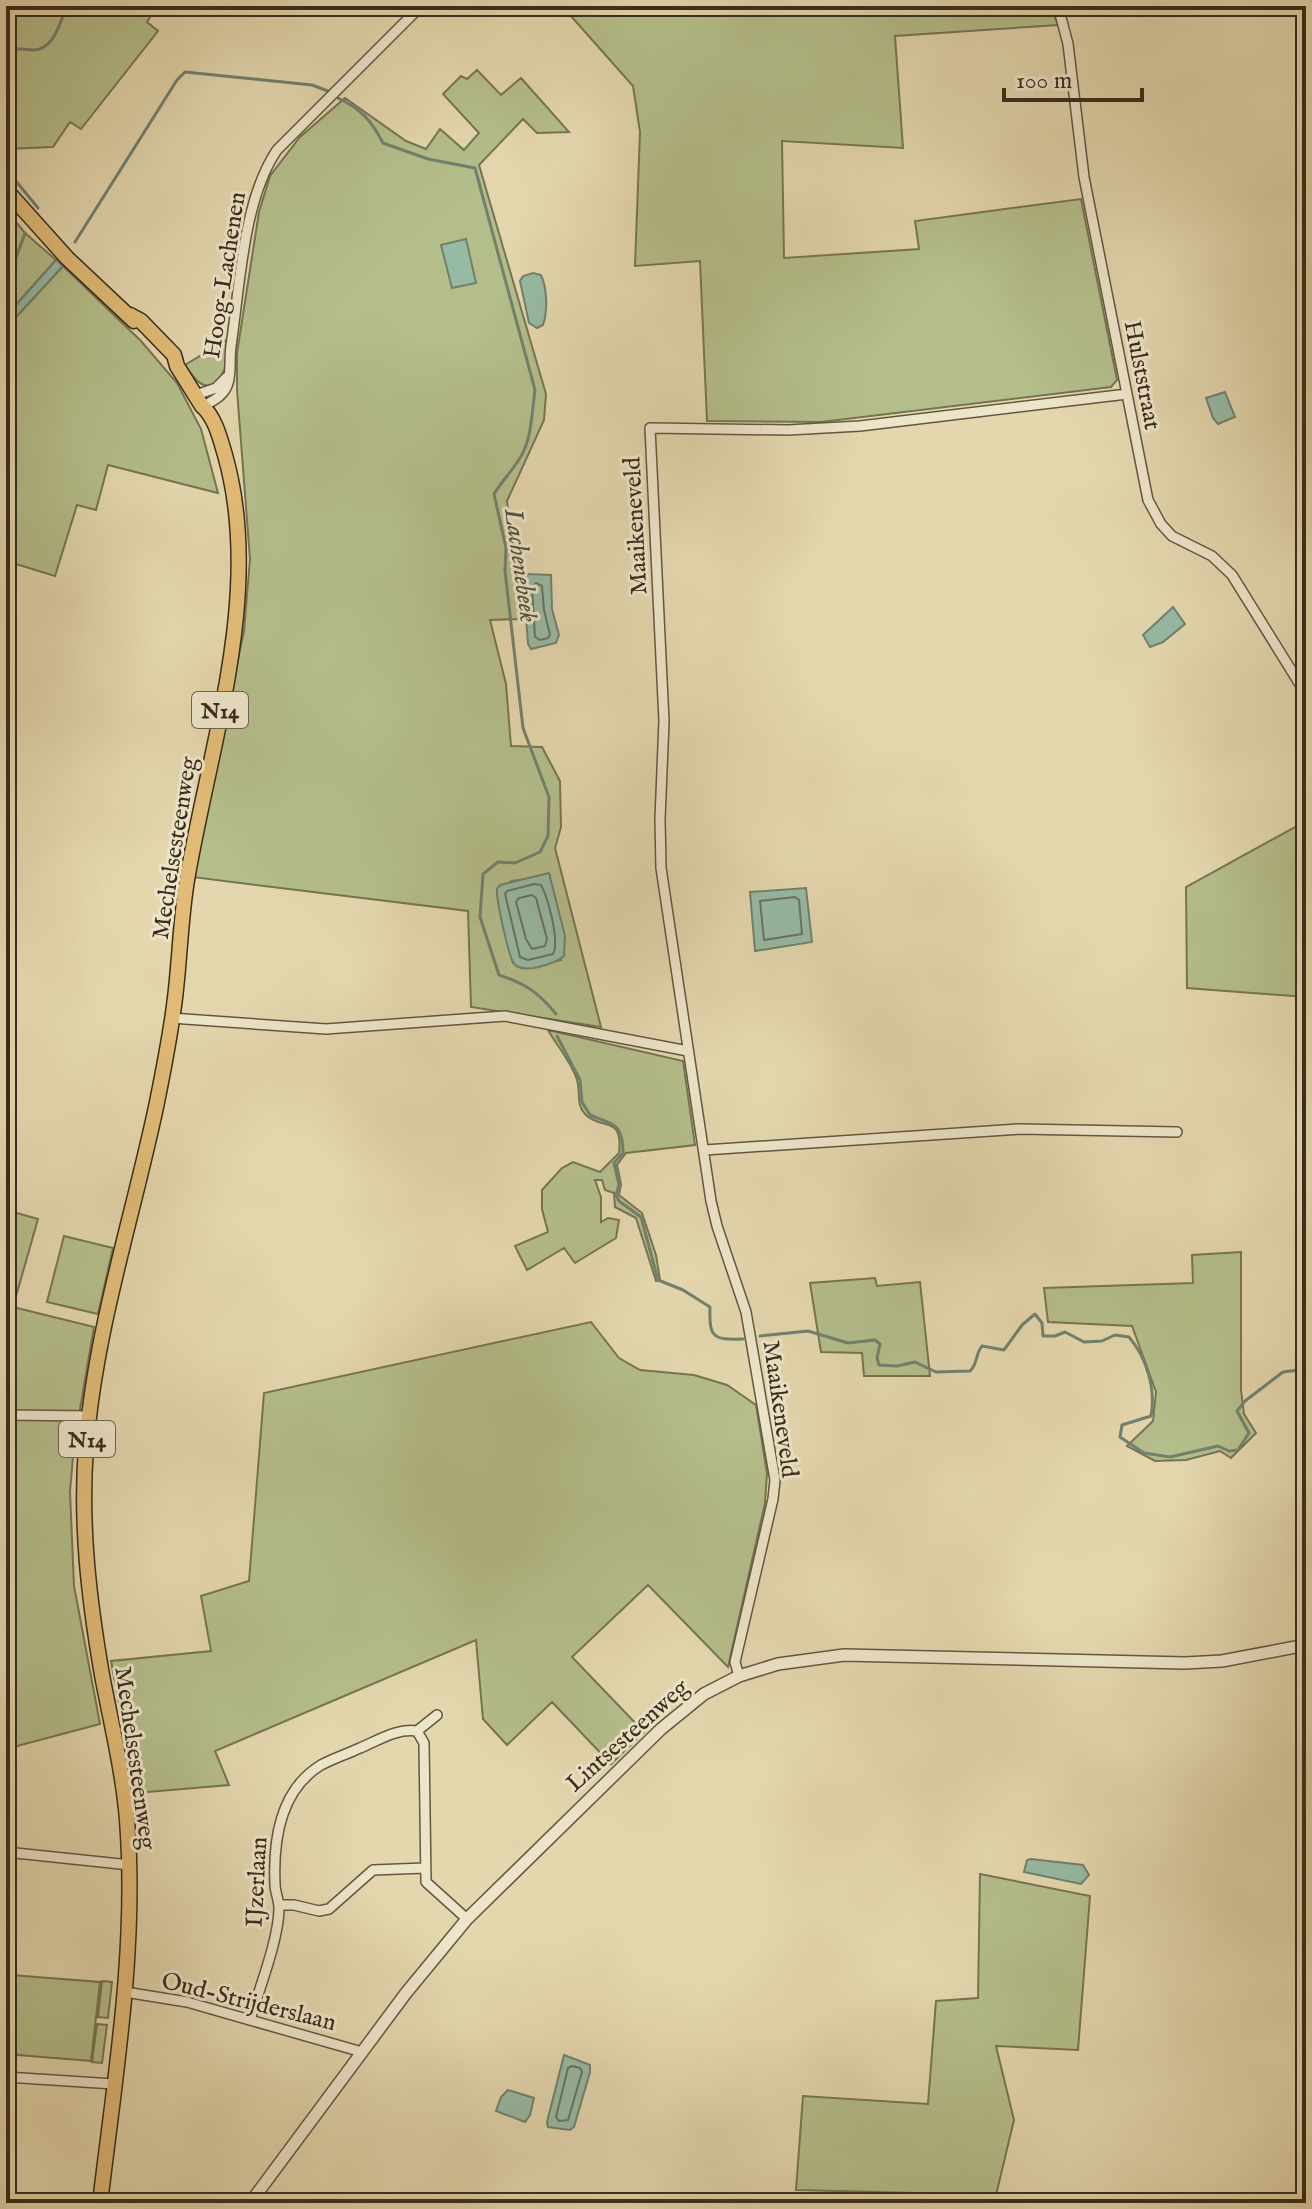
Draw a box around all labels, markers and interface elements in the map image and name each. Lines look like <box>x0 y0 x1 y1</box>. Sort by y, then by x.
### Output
scale bar <box>1004 52 1142 102</box>
text: 100 m <box>1016 66 1072 97</box>
street label: Hoog-Lachenen <box>197 189 254 361</box>
street label: Hulststraat <box>1116 318 1167 432</box>
street label: Maaikeneveld <box>617 456 656 596</box>
water label: Lachenebeek <box>496 505 545 625</box>
road number: N14 <box>192 692 248 728</box>
street label: Mechelsesteenweg <box>146 754 205 942</box>
street label: Maaikeneveld <box>755 1339 804 1480</box>
road number: N14 <box>59 1421 115 1457</box>
street label: Mechelsesteenweg <box>106 1665 163 1853</box>
street label: Lintsesteenweg <box>560 1672 697 1799</box>
street label: IJzerlaan <box>240 1836 275 1928</box>
street label: Oud-Strijderslaan <box>158 1966 339 2039</box>

